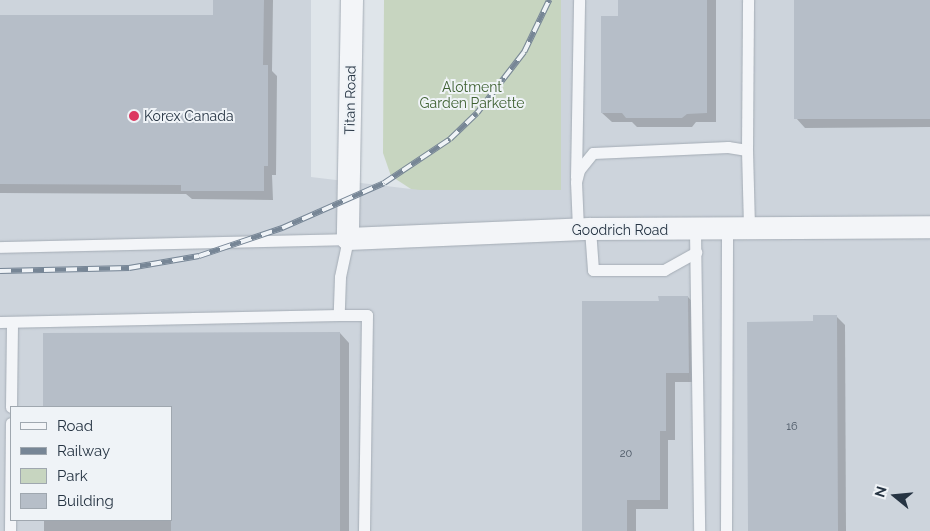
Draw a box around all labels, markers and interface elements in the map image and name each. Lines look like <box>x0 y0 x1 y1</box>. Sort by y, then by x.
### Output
street label: Titan Road <box>341 65 359 135</box>
park label: Alotment Garden Parkette <box>420 79 524 111</box>
place label: Korex Canada <box>144 108 234 124</box>
marker: Korex Canada <box>128 110 140 122</box>
street label: Goodrich Road <box>572 222 668 238</box>
legend <box>10 406 172 521</box>
text: Road <box>57 417 93 435</box>
house number: 16 <box>786 420 798 434</box>
text: Railway <box>57 442 110 460</box>
house number: 20 <box>620 447 632 461</box>
text: Park <box>57 467 88 485</box>
north arrow <box>870 471 920 521</box>
text: N <box>871 484 890 499</box>
text: Building <box>57 492 114 510</box>

